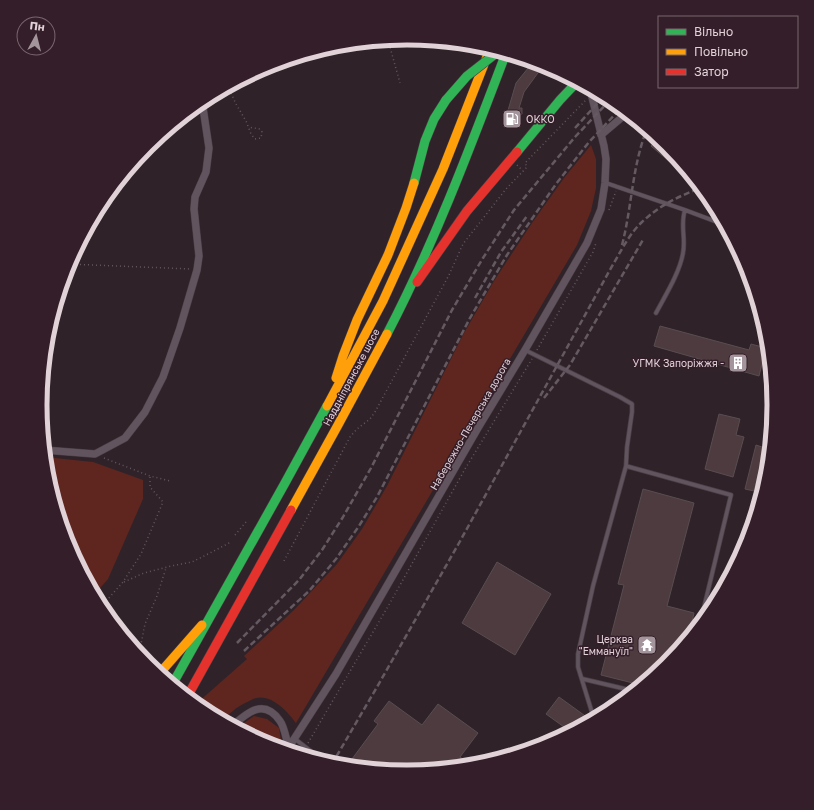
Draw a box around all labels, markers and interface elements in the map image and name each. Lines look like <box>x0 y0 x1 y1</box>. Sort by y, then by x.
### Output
north arrow <box>16 16 56 56</box>
legend <box>658 16 798 88</box>
text: Пн <box>29 18 46 33</box>
text: Вільно <box>694 24 733 39</box>
text: Повільно <box>694 44 748 59</box>
text: Затор <box>694 64 729 79</box>
fuel station icon: ОККО <box>501 108 523 130</box>
place label: ОККО <box>526 113 555 125</box>
street label: Наддніпрянське шосе <box>320 326 382 428</box>
building icon: УГМК Запоріжжя - <box>727 352 749 374</box>
street label: Набережно-Печерська дорога <box>427 356 513 492</box>
place label: УГМК Запоріжжя - <box>633 357 724 369</box>
place label: Церква "Еммануїл" <box>579 633 633 657</box>
temple icon: Церква "Еммануїл" <box>636 634 658 656</box>

